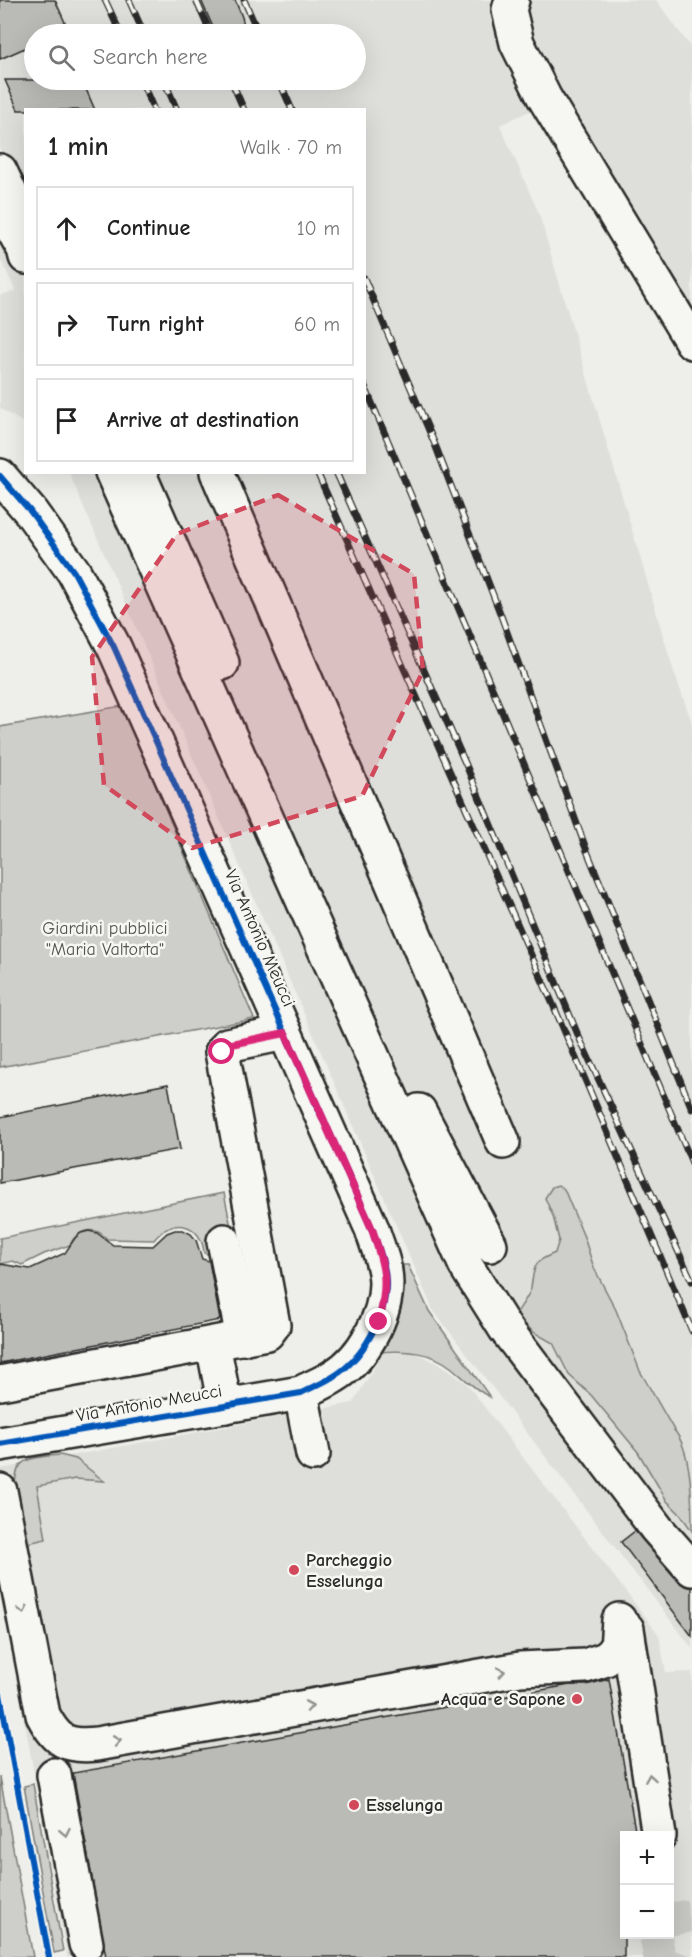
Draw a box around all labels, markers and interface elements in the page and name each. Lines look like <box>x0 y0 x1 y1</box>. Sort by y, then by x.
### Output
search box <box>24 24 366 90</box>
icon: search <box>45 41 78 74</box>
text: Search here <box>93 44 208 70</box>
text: 1 min <box>48 132 109 162</box>
text: Walk · 70 m <box>240 136 342 159</box>
icon: ahead <box>50 212 83 245</box>
text: Continue <box>107 215 190 241</box>
text: 10 m <box>297 217 340 240</box>
icon: right <box>50 308 83 341</box>
text: Turn right <box>107 311 204 337</box>
text: 60 m <box>294 313 340 336</box>
icon: arrive <box>50 404 83 437</box>
text: Arrive at destination <box>107 407 299 433</box>
street label: Via Antonio Meucci <box>220 866 299 1010</box>
park label: Giardini pubblici "Maria Valtorta" <box>42 918 168 960</box>
route start <box>208 1038 234 1064</box>
route end <box>365 1308 391 1334</box>
street label: Via Antonio Meucci <box>74 1380 224 1427</box>
place label: Parcheggio Esselunga <box>306 1550 392 1592</box>
marker: Parcheggio Esselunga <box>287 1563 301 1577</box>
one-way arrow <box>16 1605 29 1615</box>
one-way arrow <box>496 1666 506 1679</box>
place label: Acqua e Sapone <box>441 1689 565 1710</box>
marker: Acqua e Sapone <box>570 1692 584 1706</box>
one-way arrow <box>304 1701 314 1713</box>
one-way arrow <box>112 1735 122 1748</box>
one-way arrow <box>644 1773 657 1783</box>
place label: Esselunga <box>366 1795 443 1816</box>
marker: Esselunga <box>347 1798 361 1812</box>
one-way arrow <box>58 1827 71 1837</box>
map controls <box>620 1831 674 1939</box>
button: + <box>620 1831 674 1885</box>
button: − <box>620 1885 674 1939</box>

